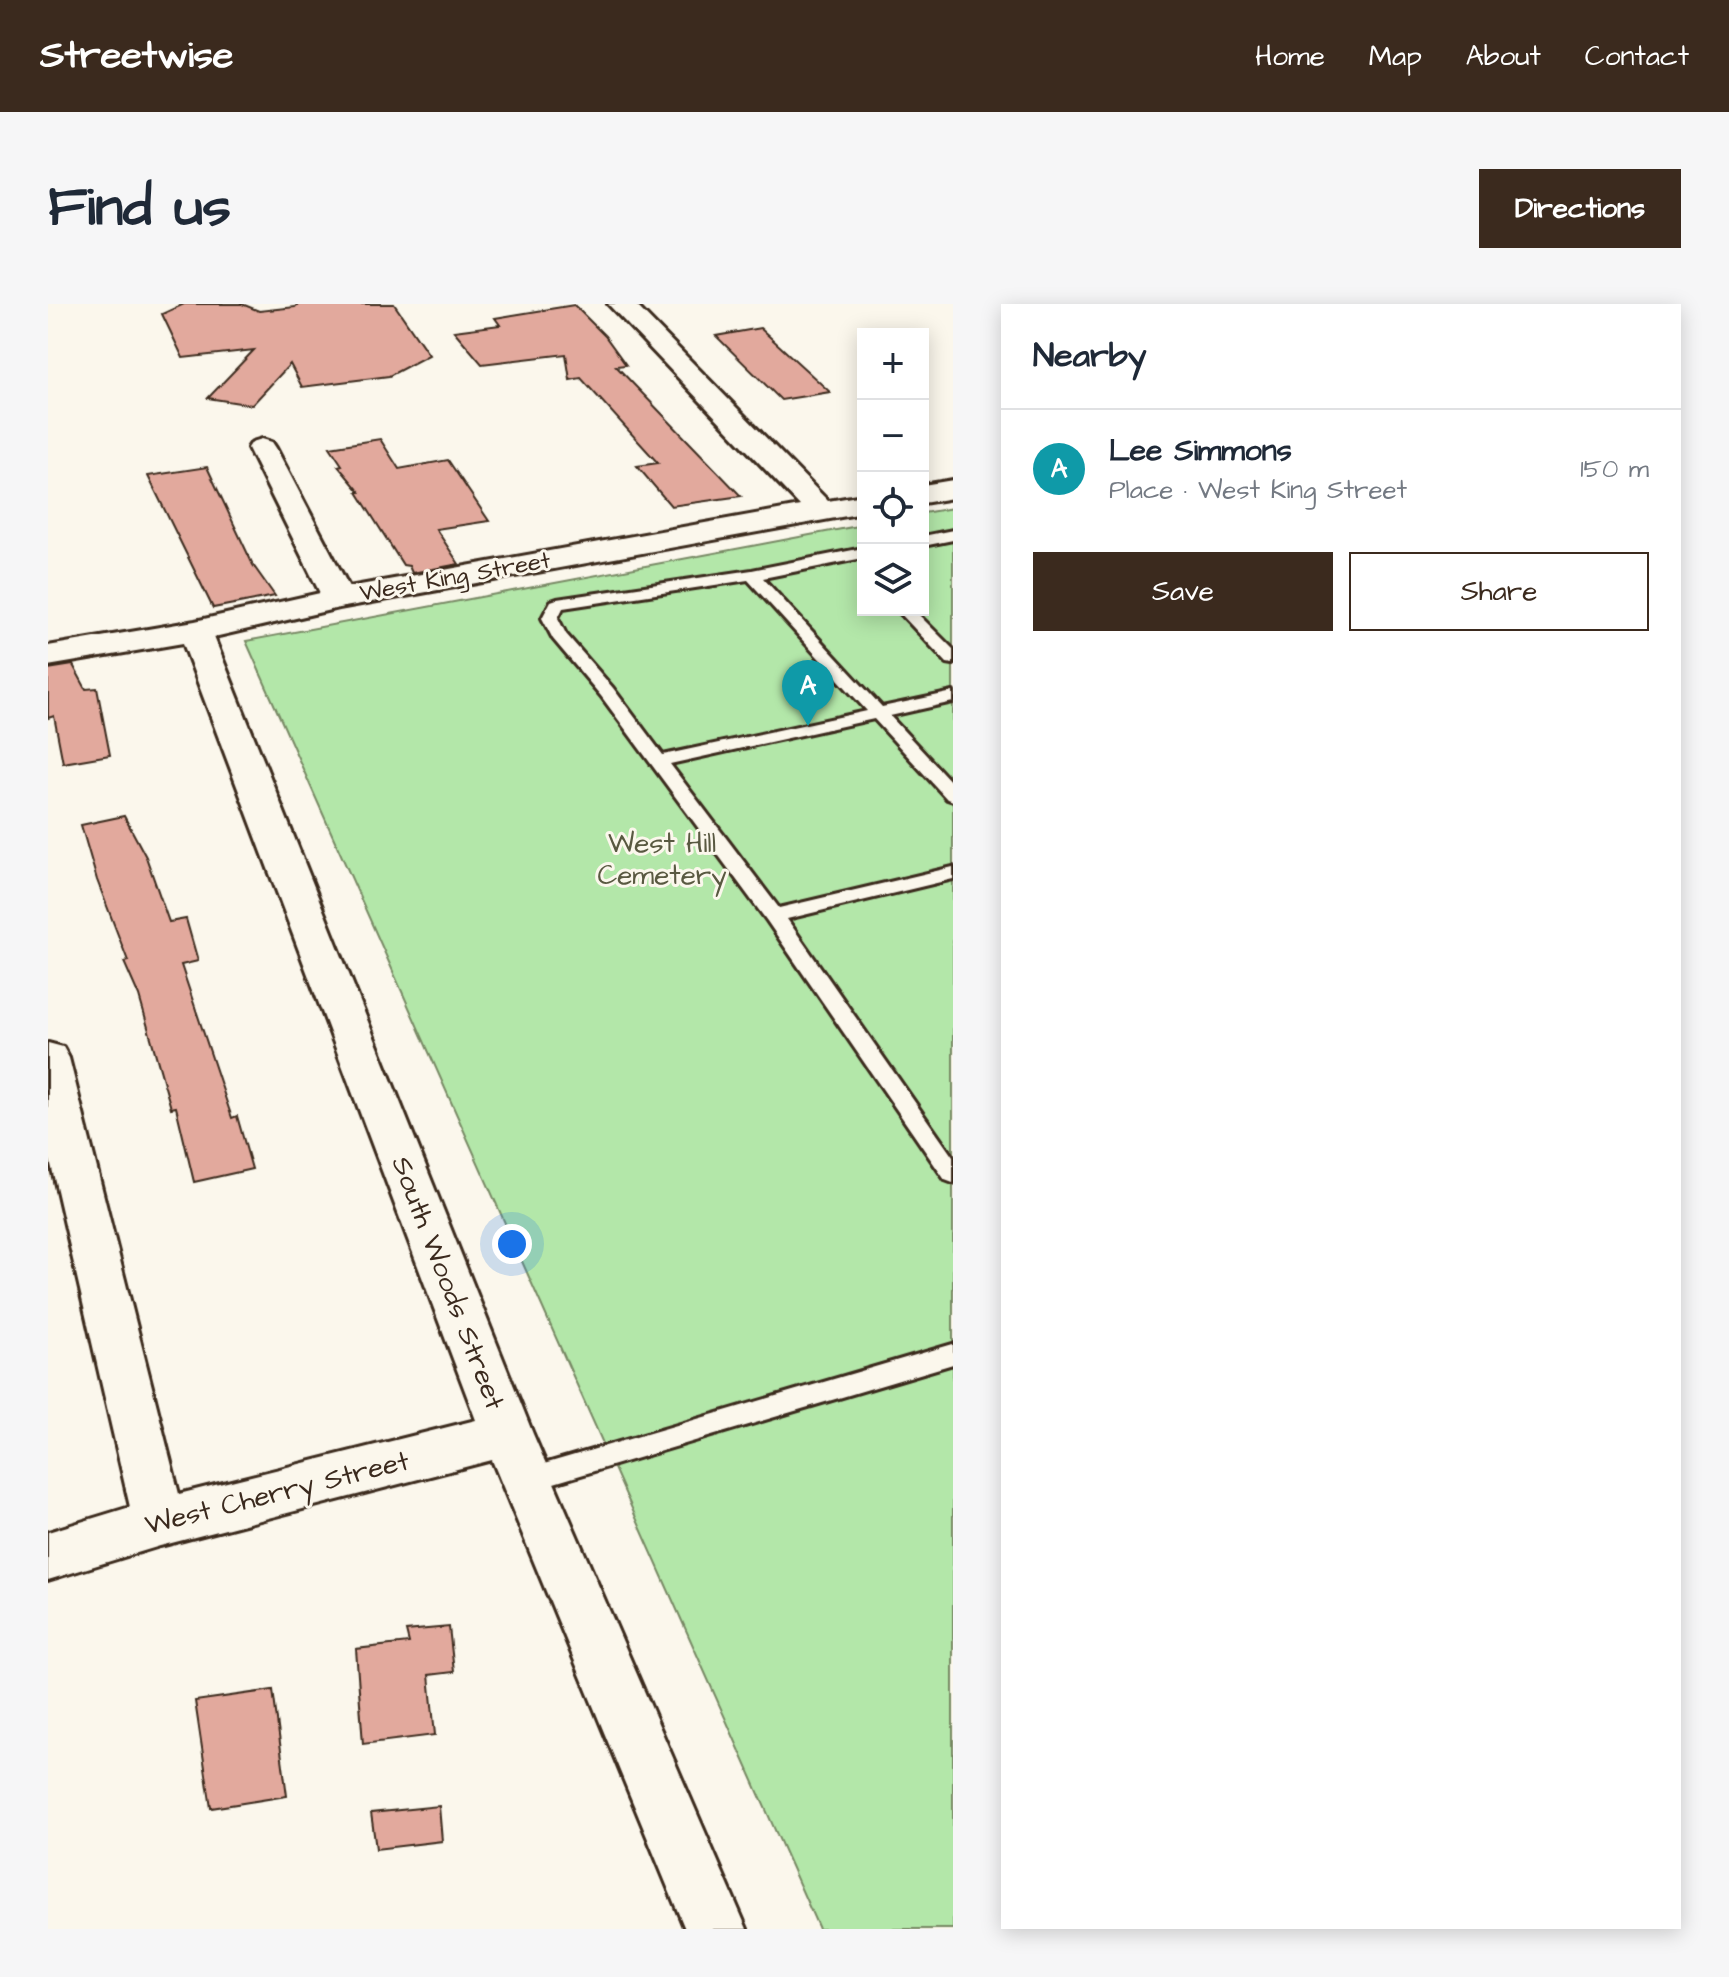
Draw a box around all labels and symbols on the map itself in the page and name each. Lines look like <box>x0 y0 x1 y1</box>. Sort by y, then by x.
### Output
street label: West King Street <box>357 543 553 611</box>
pin: A <box>782 660 834 726</box>
park label: West Hill Cemetery <box>597 824 727 897</box>
street label: South Woods Street <box>382 1151 515 1416</box>
your location <box>492 1224 532 1264</box>
street label: West Cherry Street <box>141 1441 414 1547</box>

